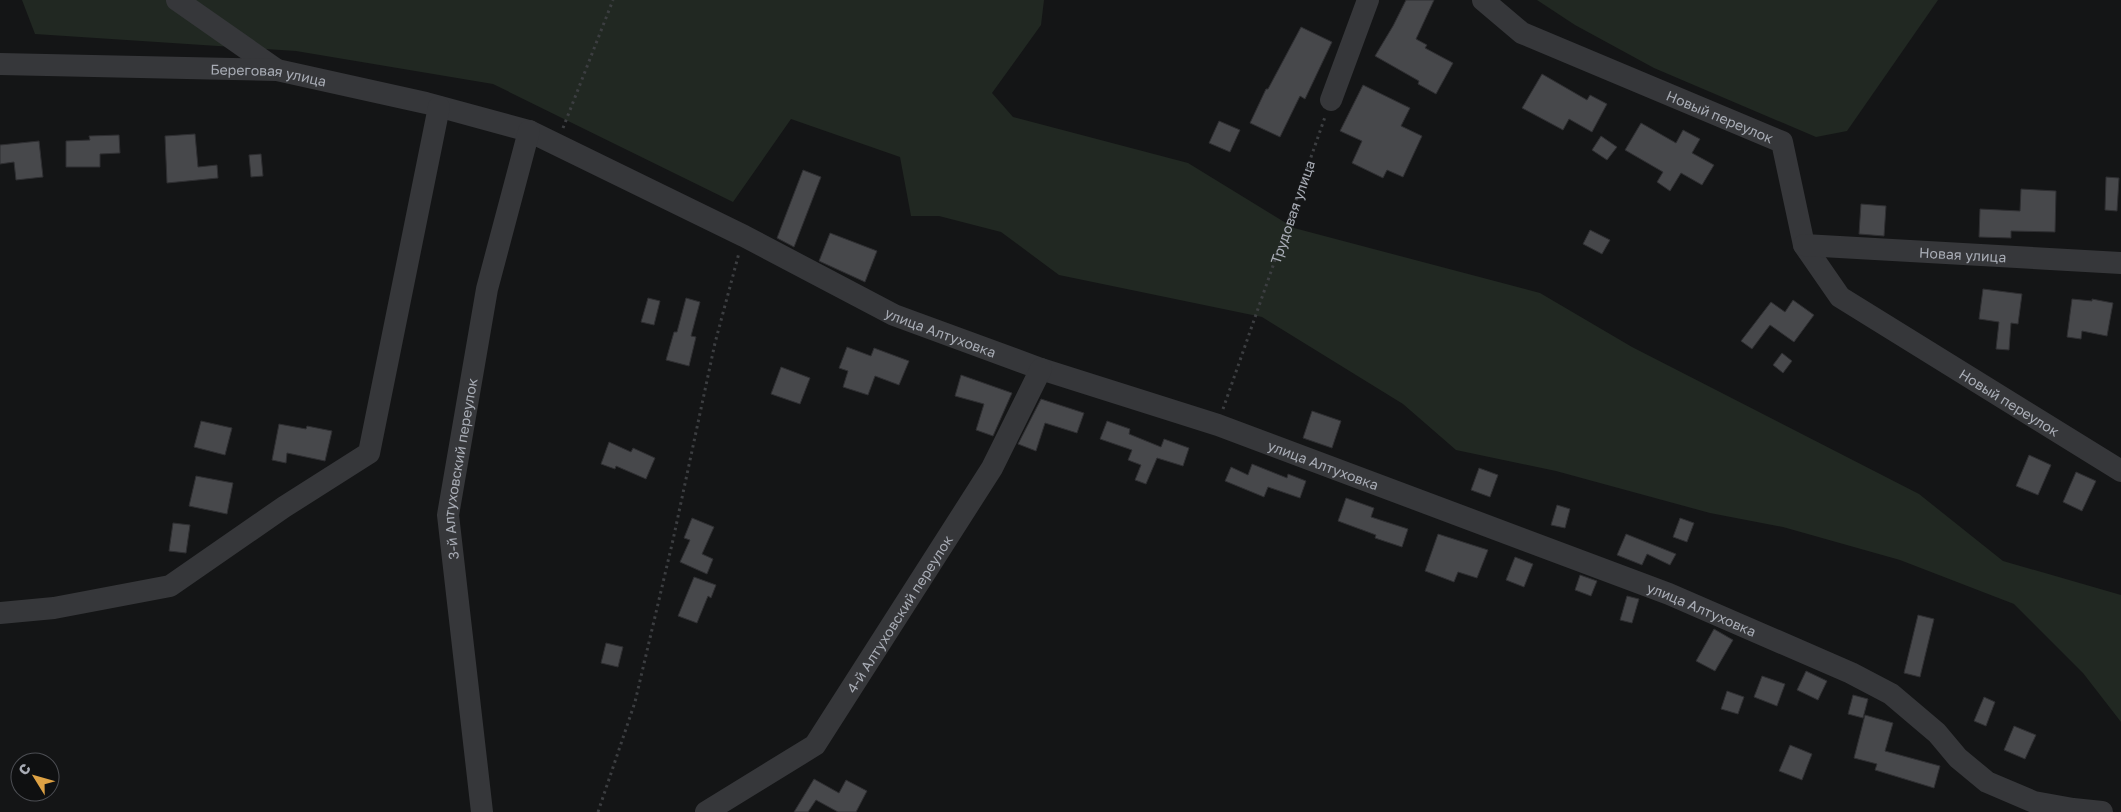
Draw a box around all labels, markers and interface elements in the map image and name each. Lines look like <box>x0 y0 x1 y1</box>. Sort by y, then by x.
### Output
street label: Береговая улица <box>210 60 328 89</box>
street label: Новый переулок <box>1664 86 1776 146</box>
street label: Трудовая улица <box>1266 158 1318 266</box>
street label: Новая улица <box>1919 243 2007 265</box>
street label: улица Алтуховка <box>882 303 999 360</box>
street label: Новый переулок <box>1956 365 2063 439</box>
street label: 3-й Алтуховский переулок <box>439 377 480 561</box>
street label: улица Алтуховка <box>1266 436 1381 493</box>
street label: 4-й Алтуховский переулок <box>842 531 956 696</box>
street label: улица Алтуховка <box>1645 578 1759 639</box>
north arrow <box>10 752 60 802</box>
text: С <box>14 760 34 778</box>

